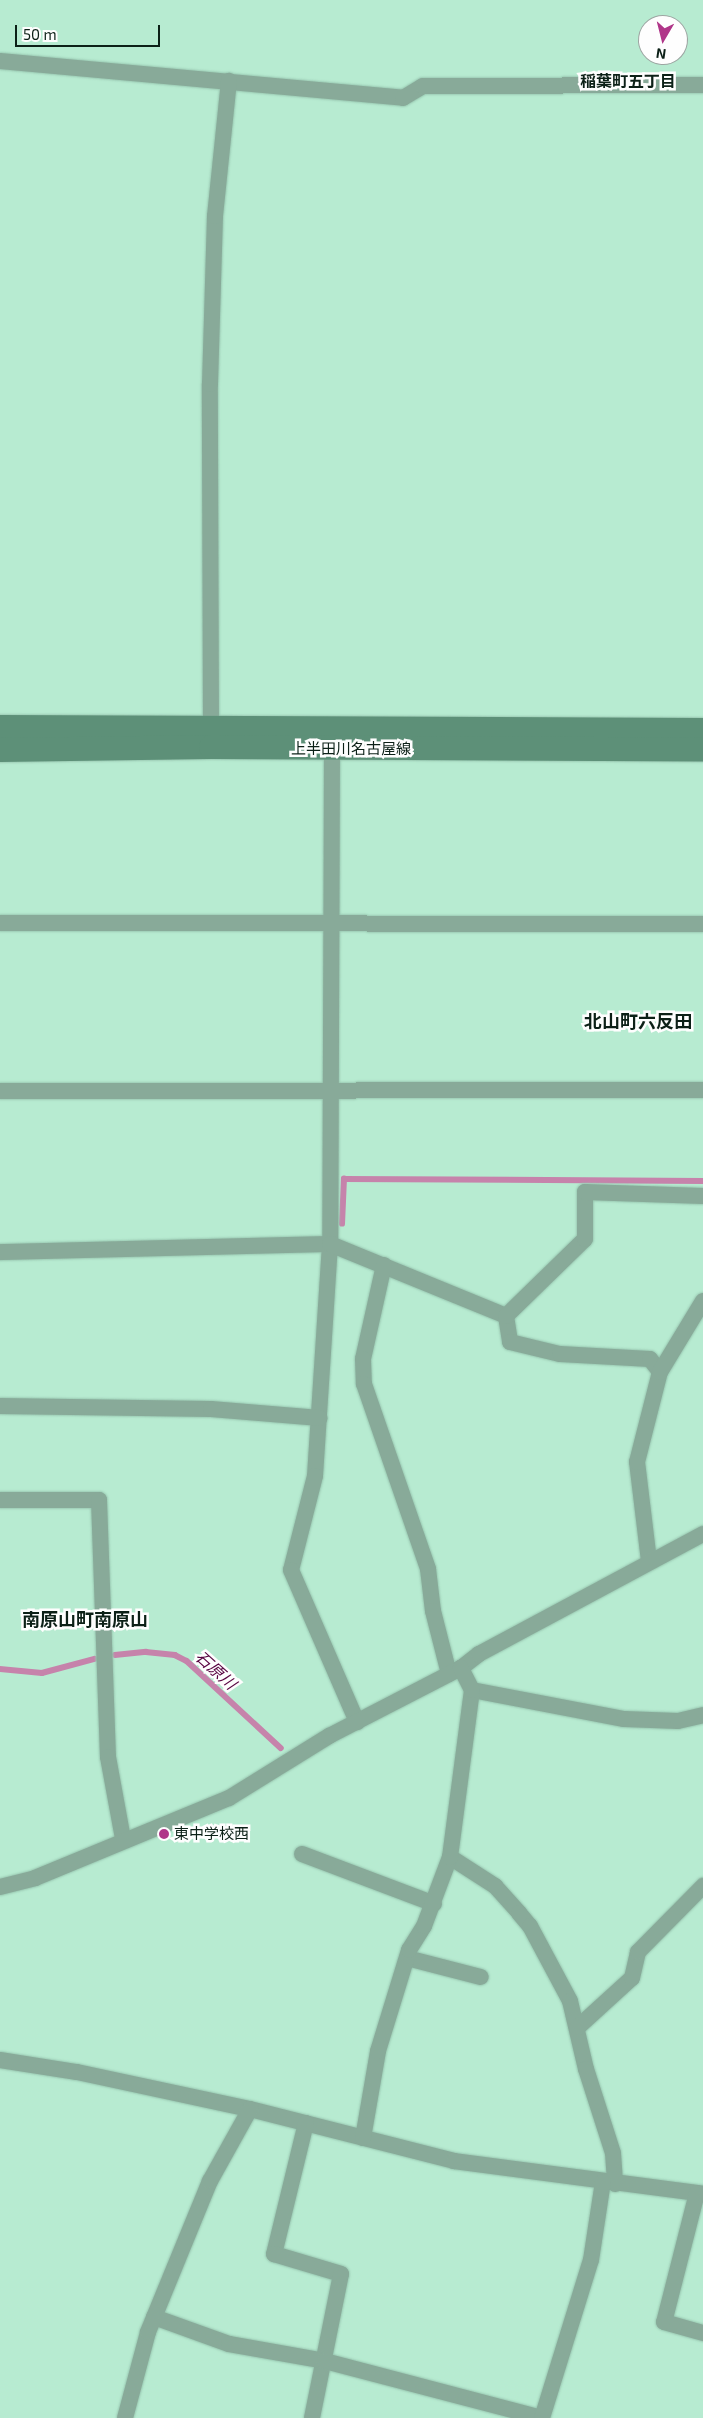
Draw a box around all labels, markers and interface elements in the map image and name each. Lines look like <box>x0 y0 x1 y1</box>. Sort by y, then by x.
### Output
scale bar <box>18 15 162 47</box>
north arrow <box>638 15 688 65</box>
text: 50 m <box>23 25 57 43</box>
text: N <box>655 45 667 63</box>
district label: 稲葉町五丁目 <box>580 71 676 91</box>
street label: 上半田川名古屋線 <box>291 740 411 758</box>
district label: 北山町六反田 <box>584 1010 692 1032</box>
district label: 南原山町南原山 <box>22 1608 148 1630</box>
water label: 石原川 <box>192 1647 240 1693</box>
place label: 東中学校西 <box>174 1825 249 1843</box>
marker: 東中学校西 <box>158 1828 170 1840</box>

